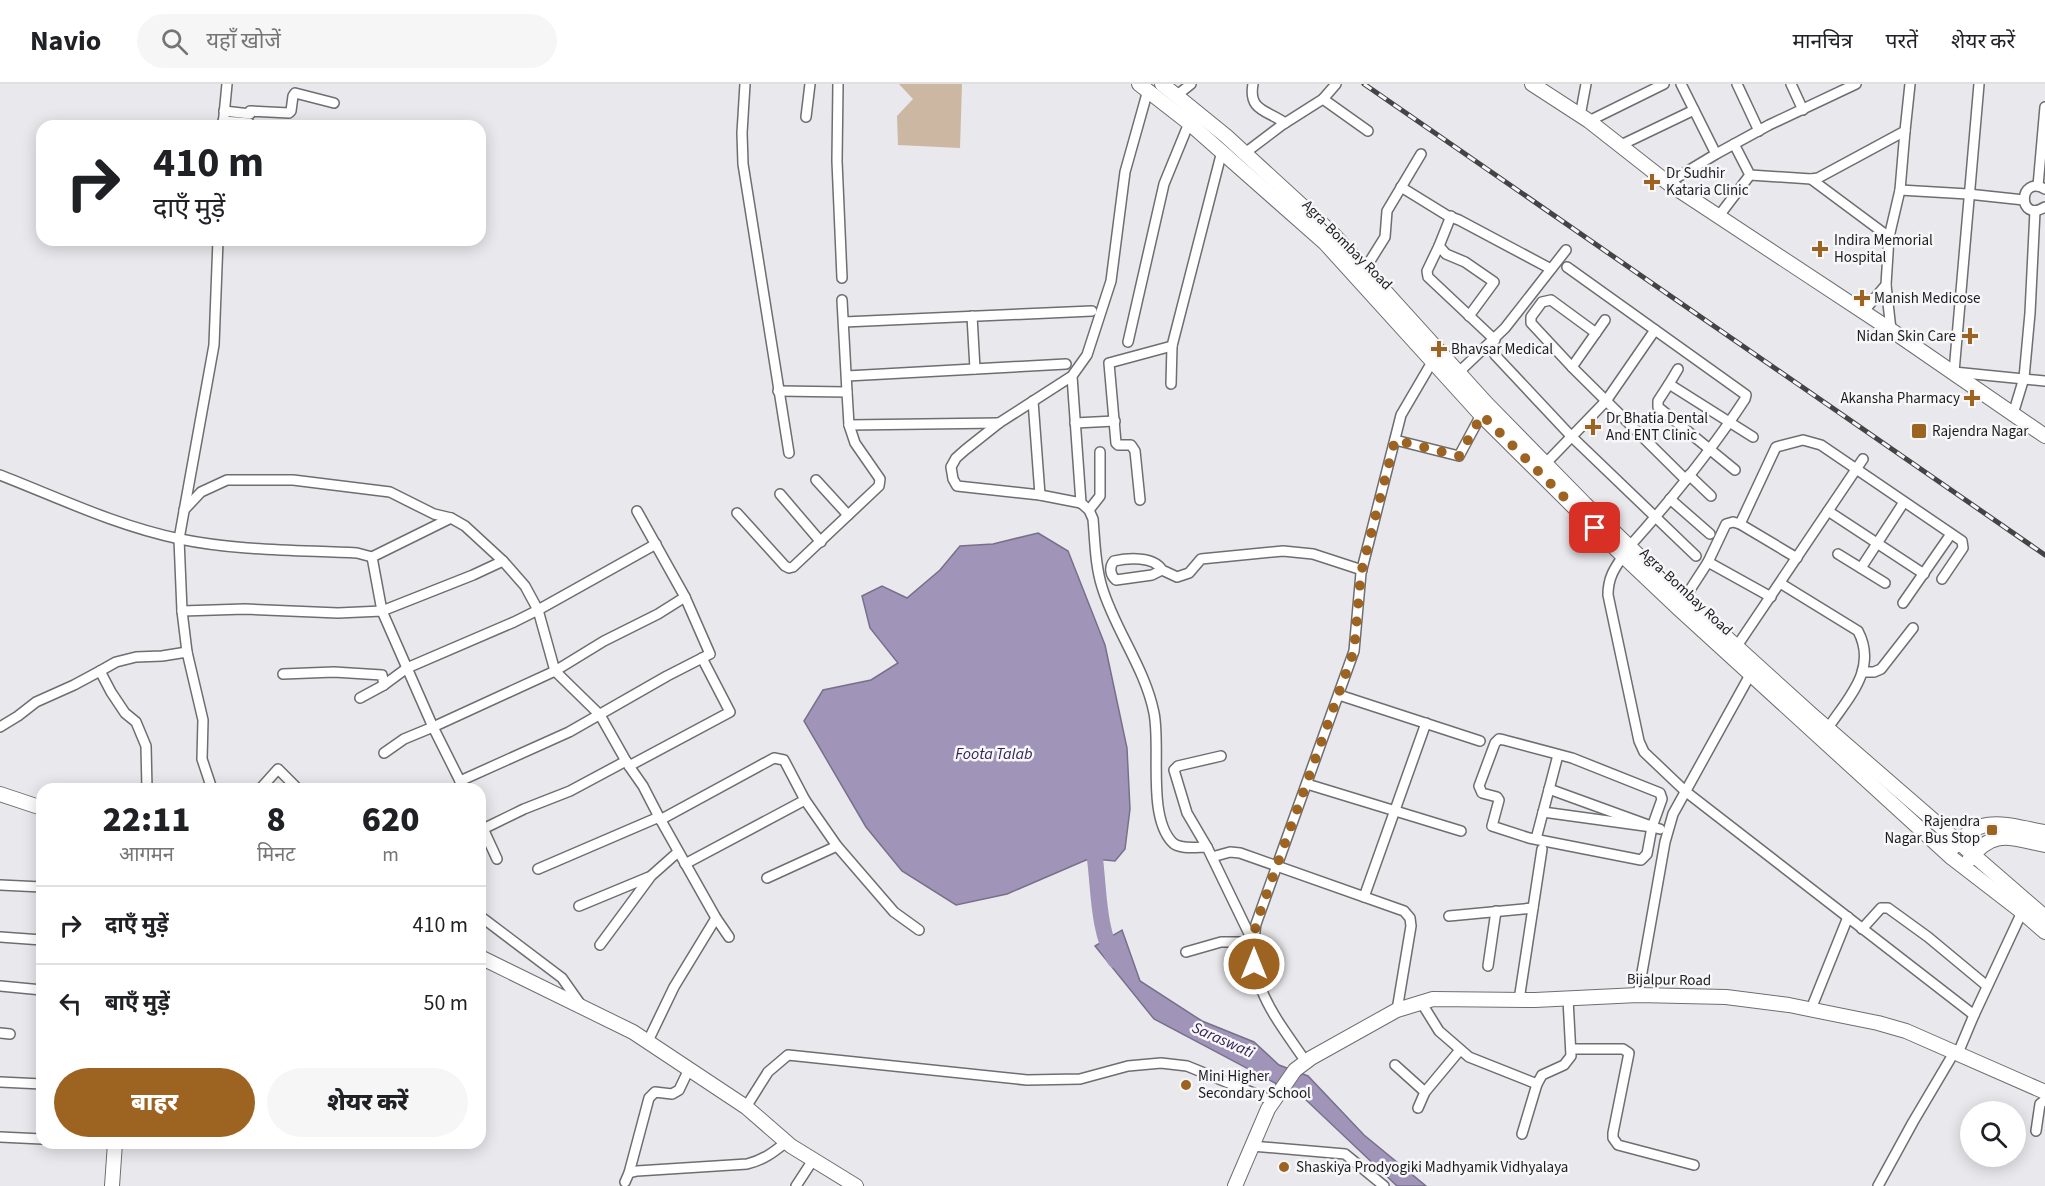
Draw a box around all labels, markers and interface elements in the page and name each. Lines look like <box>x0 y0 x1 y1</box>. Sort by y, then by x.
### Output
search box <box>137 14 557 68</box>
text: Navio <box>30 21 101 61</box>
icon: search <box>158 25 191 58</box>
text: यहाँ खोजें <box>206 25 281 57</box>
text: मानचित्र <box>1793 26 1853 56</box>
text: परतें <box>1886 26 1918 56</box>
text: शेयर करें <box>1951 26 2015 56</box>
text: 410 m <box>153 133 264 193</box>
icon: right <box>54 144 132 222</box>
place label: Dr Sudhir Kataria Clinic <box>1666 163 1749 201</box>
marker: Dr Sudhir Kataria Clinic <box>1643 173 1661 191</box>
text: दाएँ मुड़ें <box>153 189 225 228</box>
street label: Agra-Bombay Road <box>1297 195 1397 295</box>
place label: Indira Memorial Hospital <box>1834 230 1933 268</box>
marker: Indira Memorial Hospital <box>1811 240 1829 258</box>
place label: Manish Medicose <box>1874 288 1981 309</box>
marker: Manish Medicose <box>1855 291 1869 305</box>
place label: Nidan Skin Care <box>1857 326 1956 347</box>
marker: Nidan Skin Care <box>1961 327 1979 345</box>
place label: Bhavsar Medical <box>1451 339 1553 360</box>
marker: Bhavsar Medical <box>1432 342 1446 356</box>
place label: Akansha Pharmacy <box>1840 388 1960 409</box>
marker: Akansha Pharmacy <box>1965 391 1979 405</box>
place label: Dr Bhatia Dental And ENT Clinic <box>1606 408 1708 446</box>
marker: Dr Bhatia Dental And ENT Clinic <box>1584 418 1602 436</box>
place label: Rajendra Nagar <box>1932 421 2029 442</box>
marker: Rajendra Nagar <box>1910 422 1928 440</box>
pin <box>1569 502 1620 553</box>
icon: arrive <box>1578 511 1611 544</box>
street label: Agra-Bombay Road <box>1635 543 1737 641</box>
water label: Foota Talab <box>955 743 1033 765</box>
text: 22:11 <box>102 794 191 845</box>
text: 8 <box>267 794 286 845</box>
text: 620 <box>362 794 419 845</box>
place label: Rajendra Nagar Bus Stop <box>1884 811 1980 849</box>
marker: Rajendra Nagar Bus Stop <box>1985 823 1999 837</box>
text: आगमन <box>119 841 174 869</box>
text: मिनट <box>257 841 295 869</box>
text: m <box>382 841 399 869</box>
icon: right <box>54 909 87 942</box>
text: दाएँ मुड़ें <box>105 909 168 941</box>
text: 410 m <box>413 909 468 941</box>
position arrow <box>1222 932 1286 996</box>
street label: Bijalpur Road <box>1627 969 1711 991</box>
icon: left <box>54 987 87 1020</box>
text: बाएँ मुड़ें <box>105 987 170 1019</box>
text: 50 m <box>423 987 468 1019</box>
water label: Saraswati <box>1188 1017 1258 1064</box>
place label: Mini Higher Secondary School <box>1198 1066 1311 1104</box>
button: बाहर <box>54 1068 255 1137</box>
button: शेयर करें <box>267 1068 468 1137</box>
marker: Mini Higher Secondary School <box>1179 1078 1193 1092</box>
map controls <box>1960 1101 2026 1167</box>
button: search <box>1960 1101 2026 1167</box>
place label: Shaskiya Prodyogiki Madhyamik Vidhyalaya <box>1296 1157 1568 1178</box>
marker: Shaskiya Prodyogiki Madhyamik Vidhyalaya <box>1277 1160 1291 1174</box>

